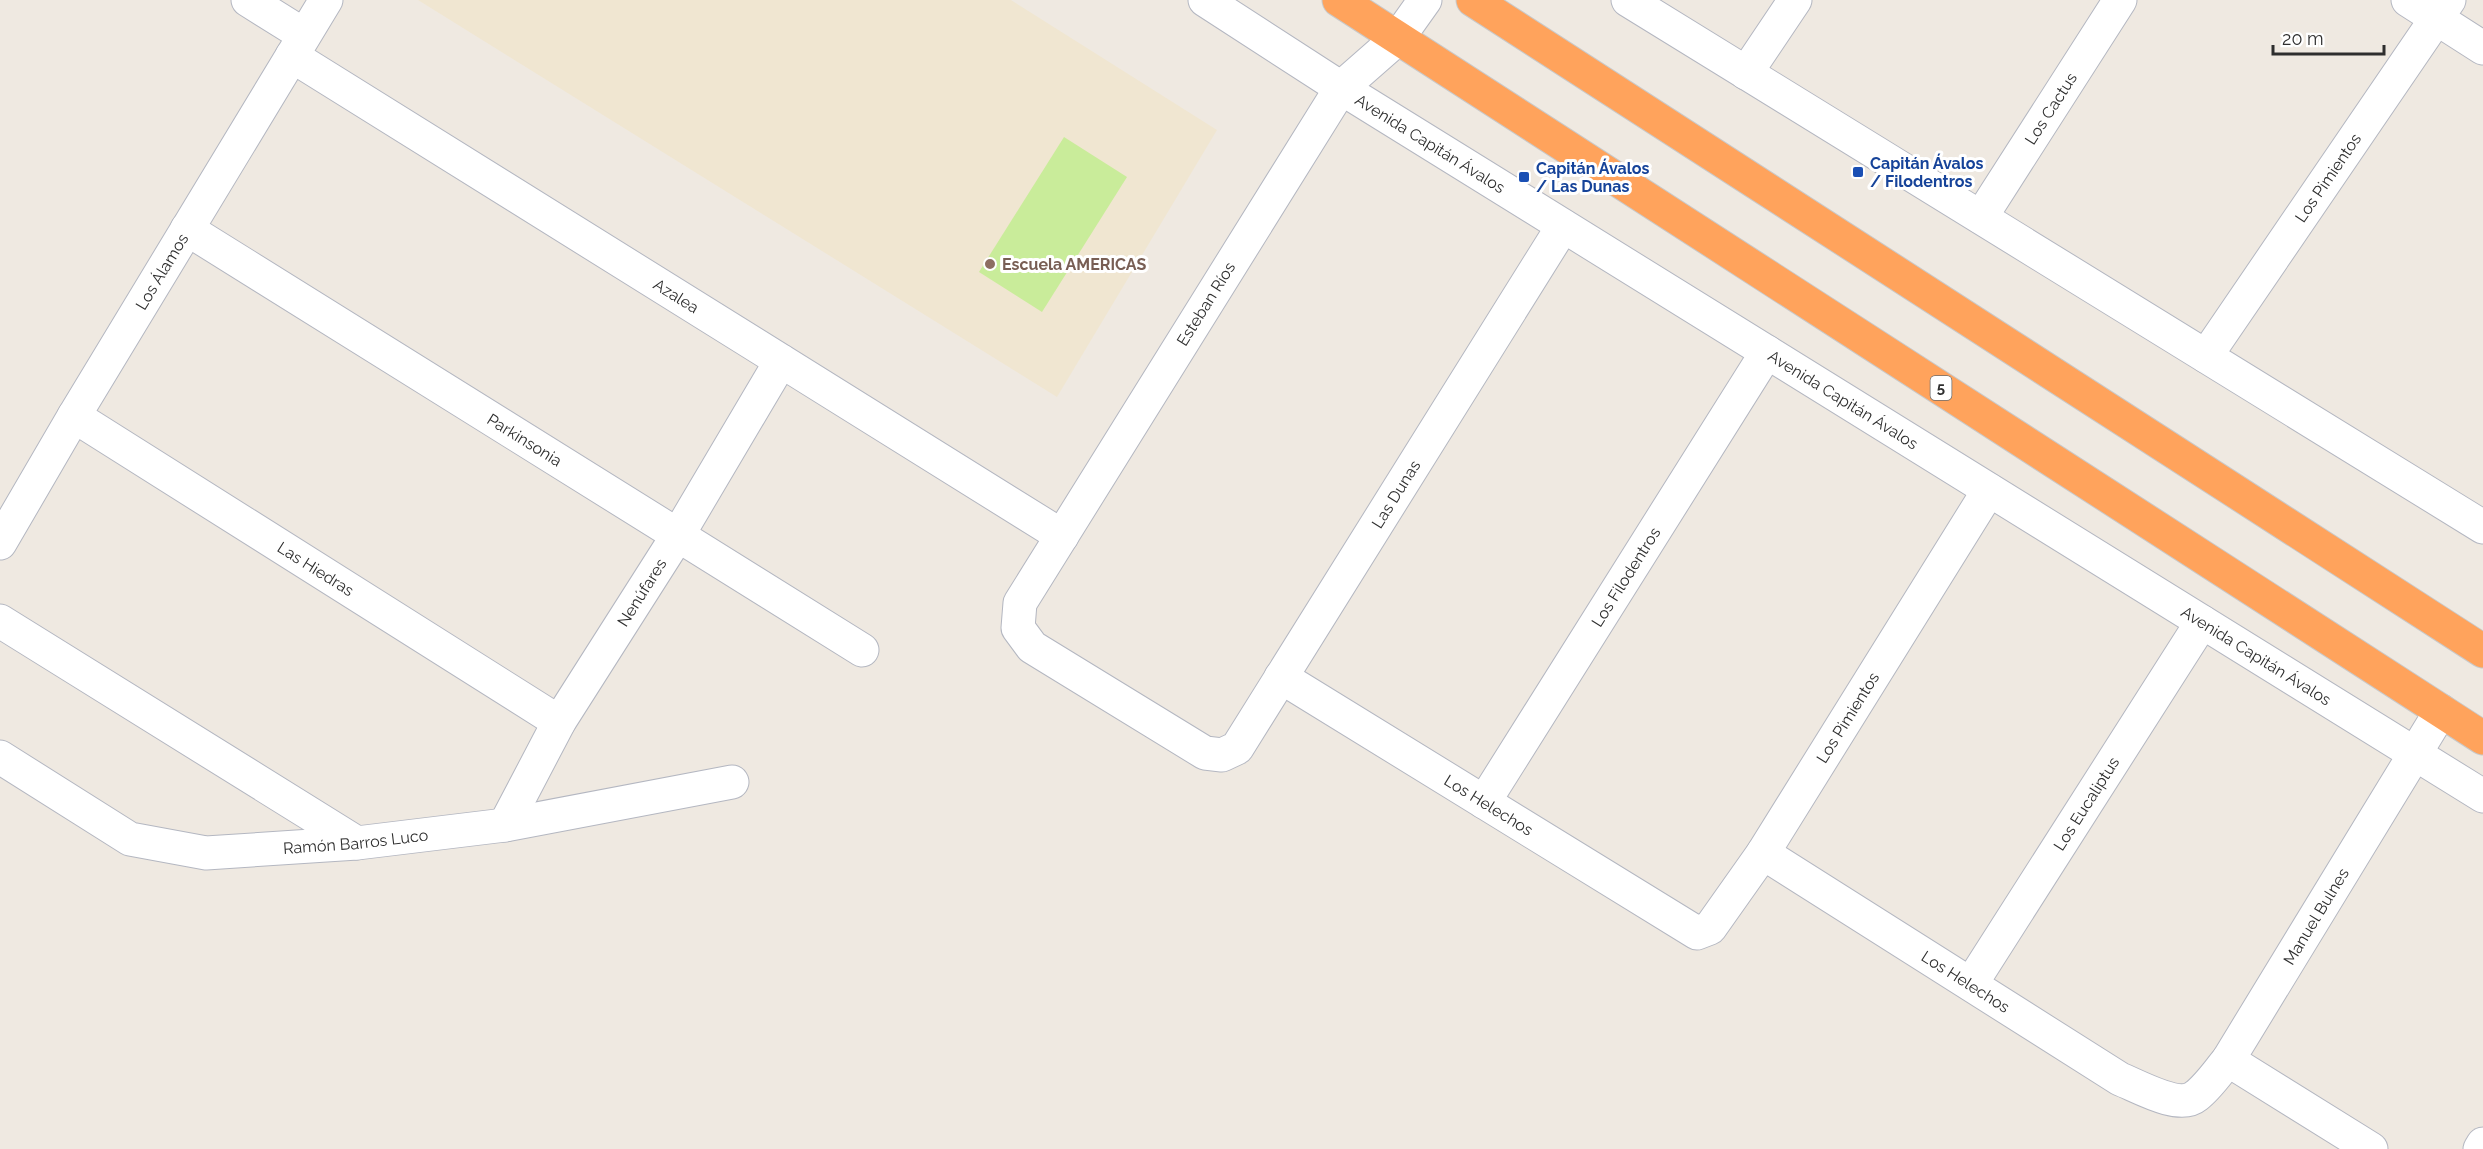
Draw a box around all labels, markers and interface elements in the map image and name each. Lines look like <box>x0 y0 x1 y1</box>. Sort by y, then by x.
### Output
scale bar <box>2273 18 2384 56</box>
text: 20 m <box>2282 28 2324 49</box>
street label: Los Cactus <box>2021 69 2081 148</box>
street label: Avenida Capitán Ávalos <box>1352 90 1509 197</box>
street label: Los Pimientos <box>2291 129 2365 226</box>
place label: Capitán Ávalos / Filodentros <box>1870 153 1983 191</box>
place label: Capitán Ávalos / Las Dunas <box>1536 158 1649 196</box>
marker: Capitán Ávalos / Filodentros <box>1851 165 1865 179</box>
marker: Capitán Ávalos / Las Dunas <box>1517 170 1531 184</box>
street label: Los Álamos <box>131 230 192 313</box>
place label: Escuela AMERICAS <box>1002 255 1146 274</box>
marker: Escuela AMERICAS <box>983 257 997 271</box>
street label: Esteban Ríos <box>1173 258 1239 349</box>
street label: Azalea <box>650 274 703 317</box>
street label: Avenida Capitán Ávalos <box>1765 346 1922 453</box>
road number: 5 <box>1930 376 1952 400</box>
street label: Parkinsonia <box>484 409 566 470</box>
street label: Las Dunas <box>1367 456 1424 532</box>
street label: Los Filodentros <box>1587 523 1664 630</box>
street label: Las Hiedras <box>274 537 358 600</box>
street label: Nenúfares <box>613 555 670 630</box>
street label: Avenida Capitán Ávalos <box>2178 602 2335 709</box>
street label: Los Pimientos <box>1812 668 1883 766</box>
street label: Los Eucaliptus <box>2049 753 2123 854</box>
street label: Los Helechos <box>1441 770 1537 840</box>
street label: Ramón Barros Luco <box>282 825 429 857</box>
street label: Manuel Bulnes <box>2279 864 2353 968</box>
street label: Los Helechos <box>1918 946 2014 1016</box>

